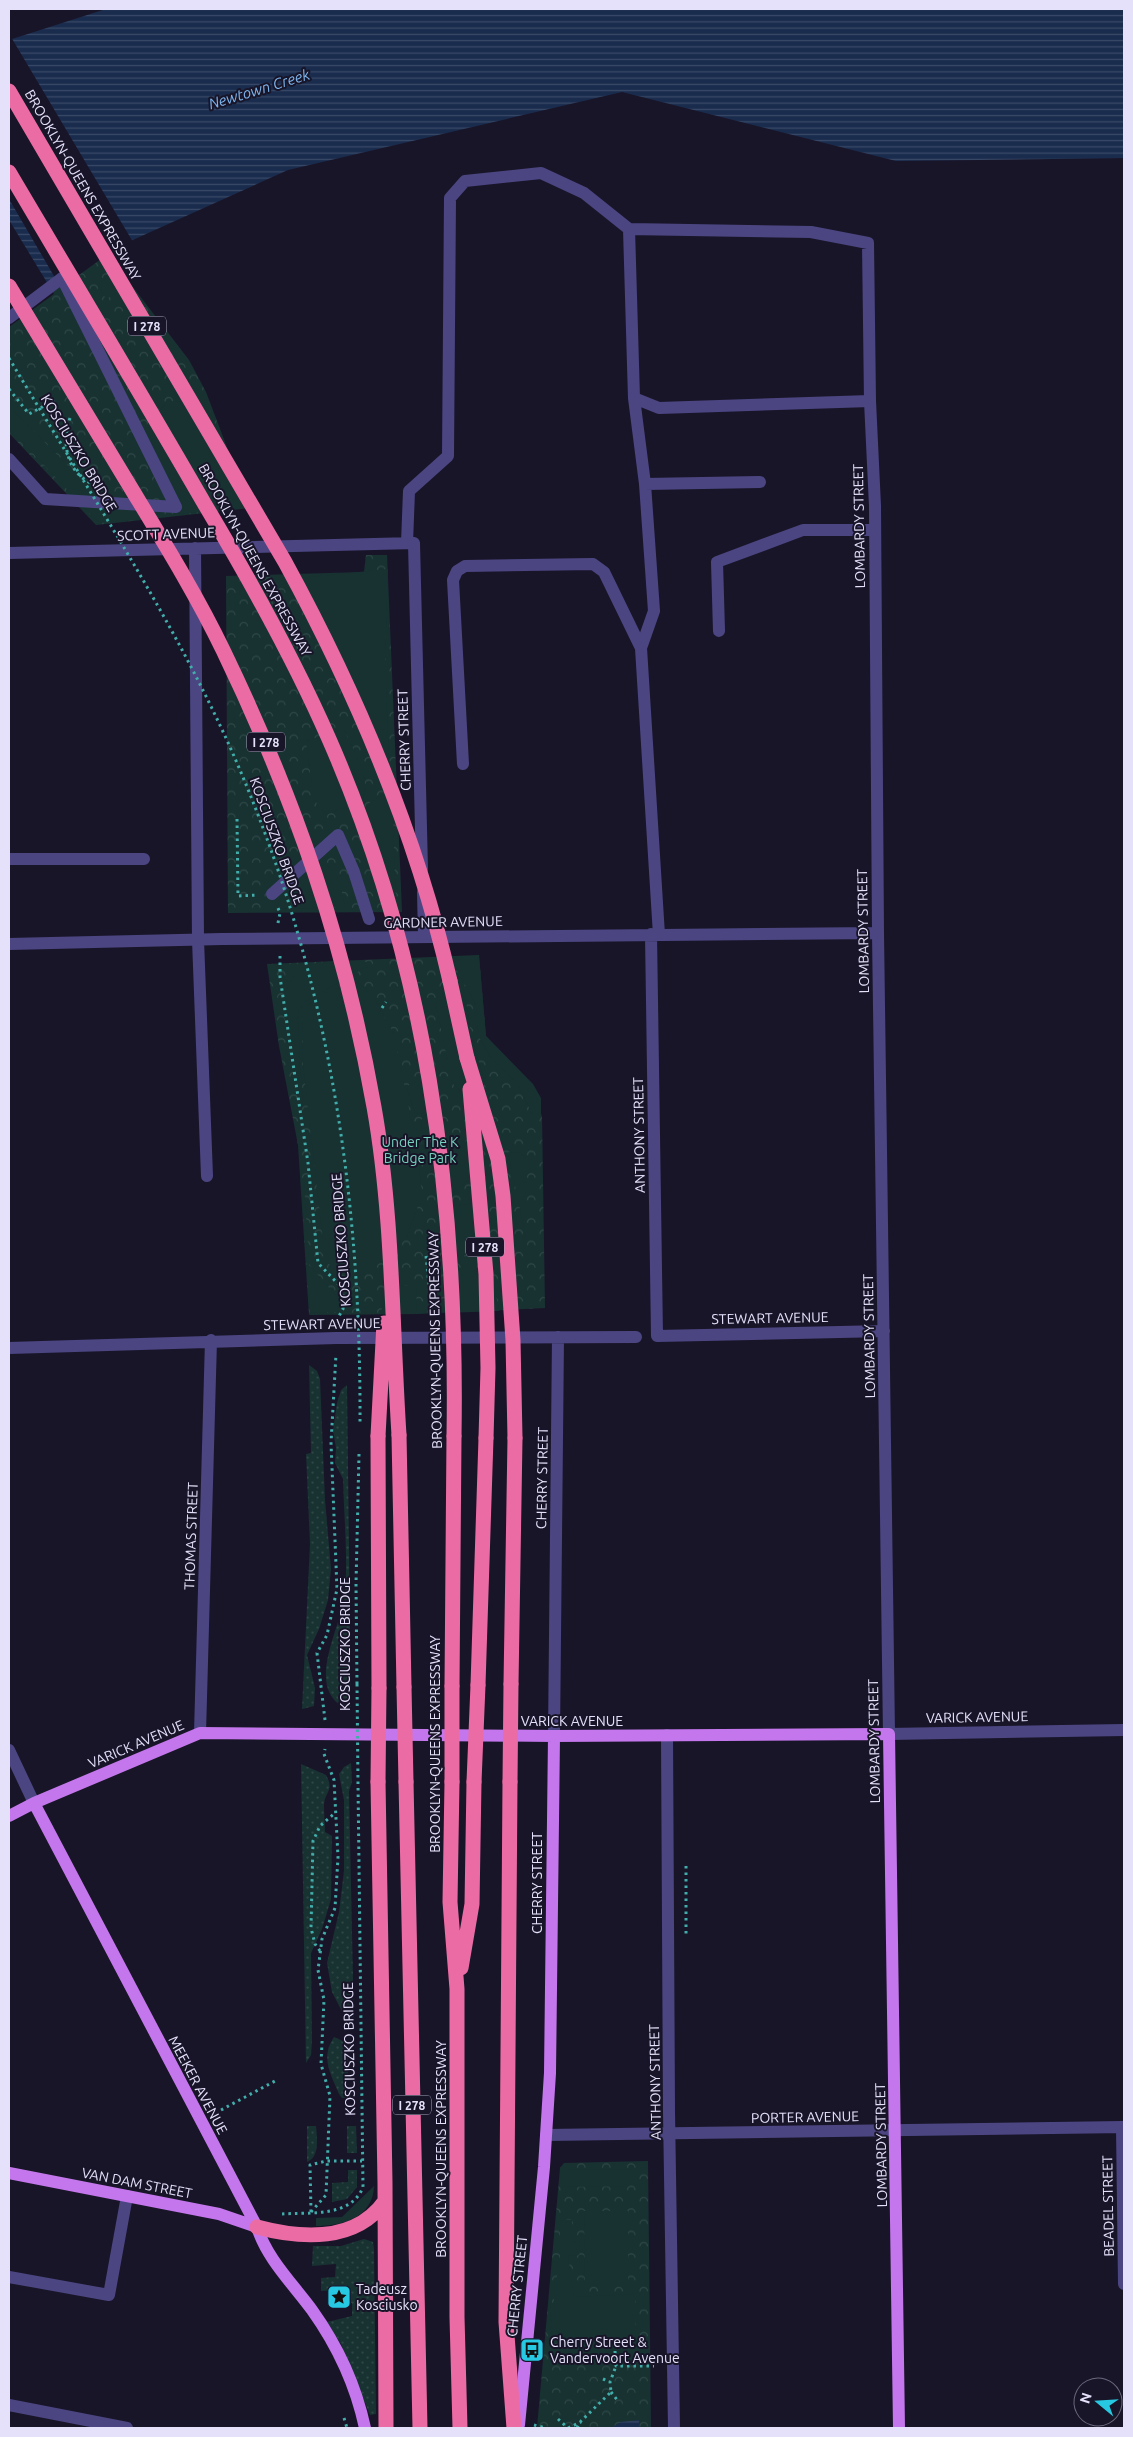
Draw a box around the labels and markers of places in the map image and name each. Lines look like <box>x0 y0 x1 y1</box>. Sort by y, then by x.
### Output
place label: Tadeusz Kosciusko <box>356 2281 418 2313</box>
place icon: Tadeusz Kosciusko <box>326 2284 352 2310</box>
place label: Cherry Street & Vandervoort Avenue <box>550 2334 680 2366</box>
bus stop icon: Cherry Street & Vandervoort Avenue <box>519 2337 545 2363</box>

